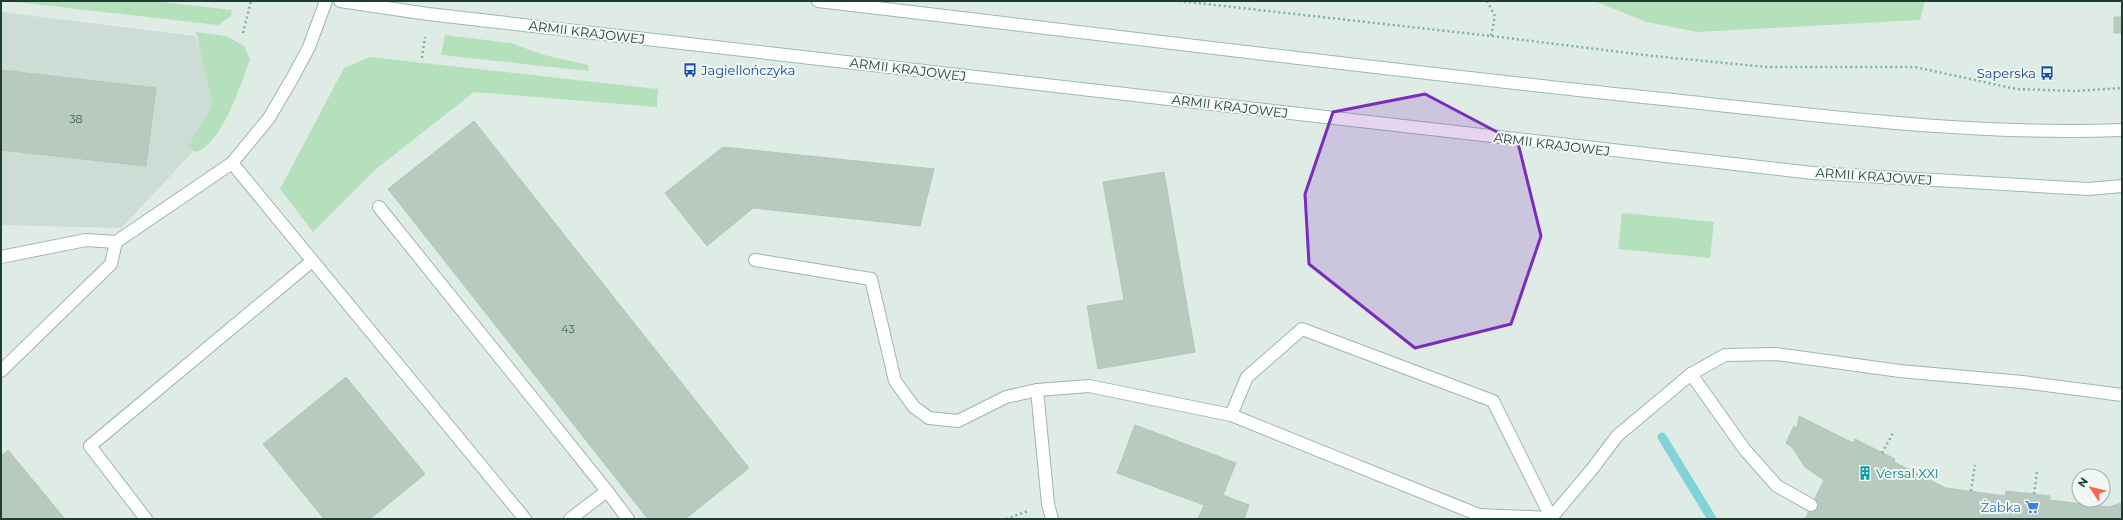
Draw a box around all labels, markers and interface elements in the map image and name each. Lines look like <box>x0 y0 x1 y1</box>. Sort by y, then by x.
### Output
street label: ARMII KRAJOWEJ <box>528 17 646 47</box>
street label: ARMII KRAJOWEJ <box>849 54 967 84</box>
bus stop icon: Jagiellończyka <box>682 62 698 78</box>
place label: Jagiellończyka <box>700 62 795 78</box>
place label: Saperska <box>1977 65 2036 81</box>
bus stop icon: Saperska <box>2039 65 2055 81</box>
street label: ARMII KRAJOWEJ <box>1171 91 1289 121</box>
house number: 38 <box>69 112 83 126</box>
street label: ARMII KRAJOWEJ <box>1493 129 1611 159</box>
street label: ARMII KRAJOWEJ <box>1815 164 1933 188</box>
house number: 43 <box>561 322 575 336</box>
building icon: Versal XXI <box>1857 465 1873 481</box>
place label: Versal XXI <box>1876 465 1939 481</box>
north arrow <box>2071 468 2111 508</box>
text: N <box>2075 475 2091 490</box>
place label: Żabka <box>1981 499 2021 515</box>
supermarket icon: Żabka <box>2024 499 2040 515</box>

